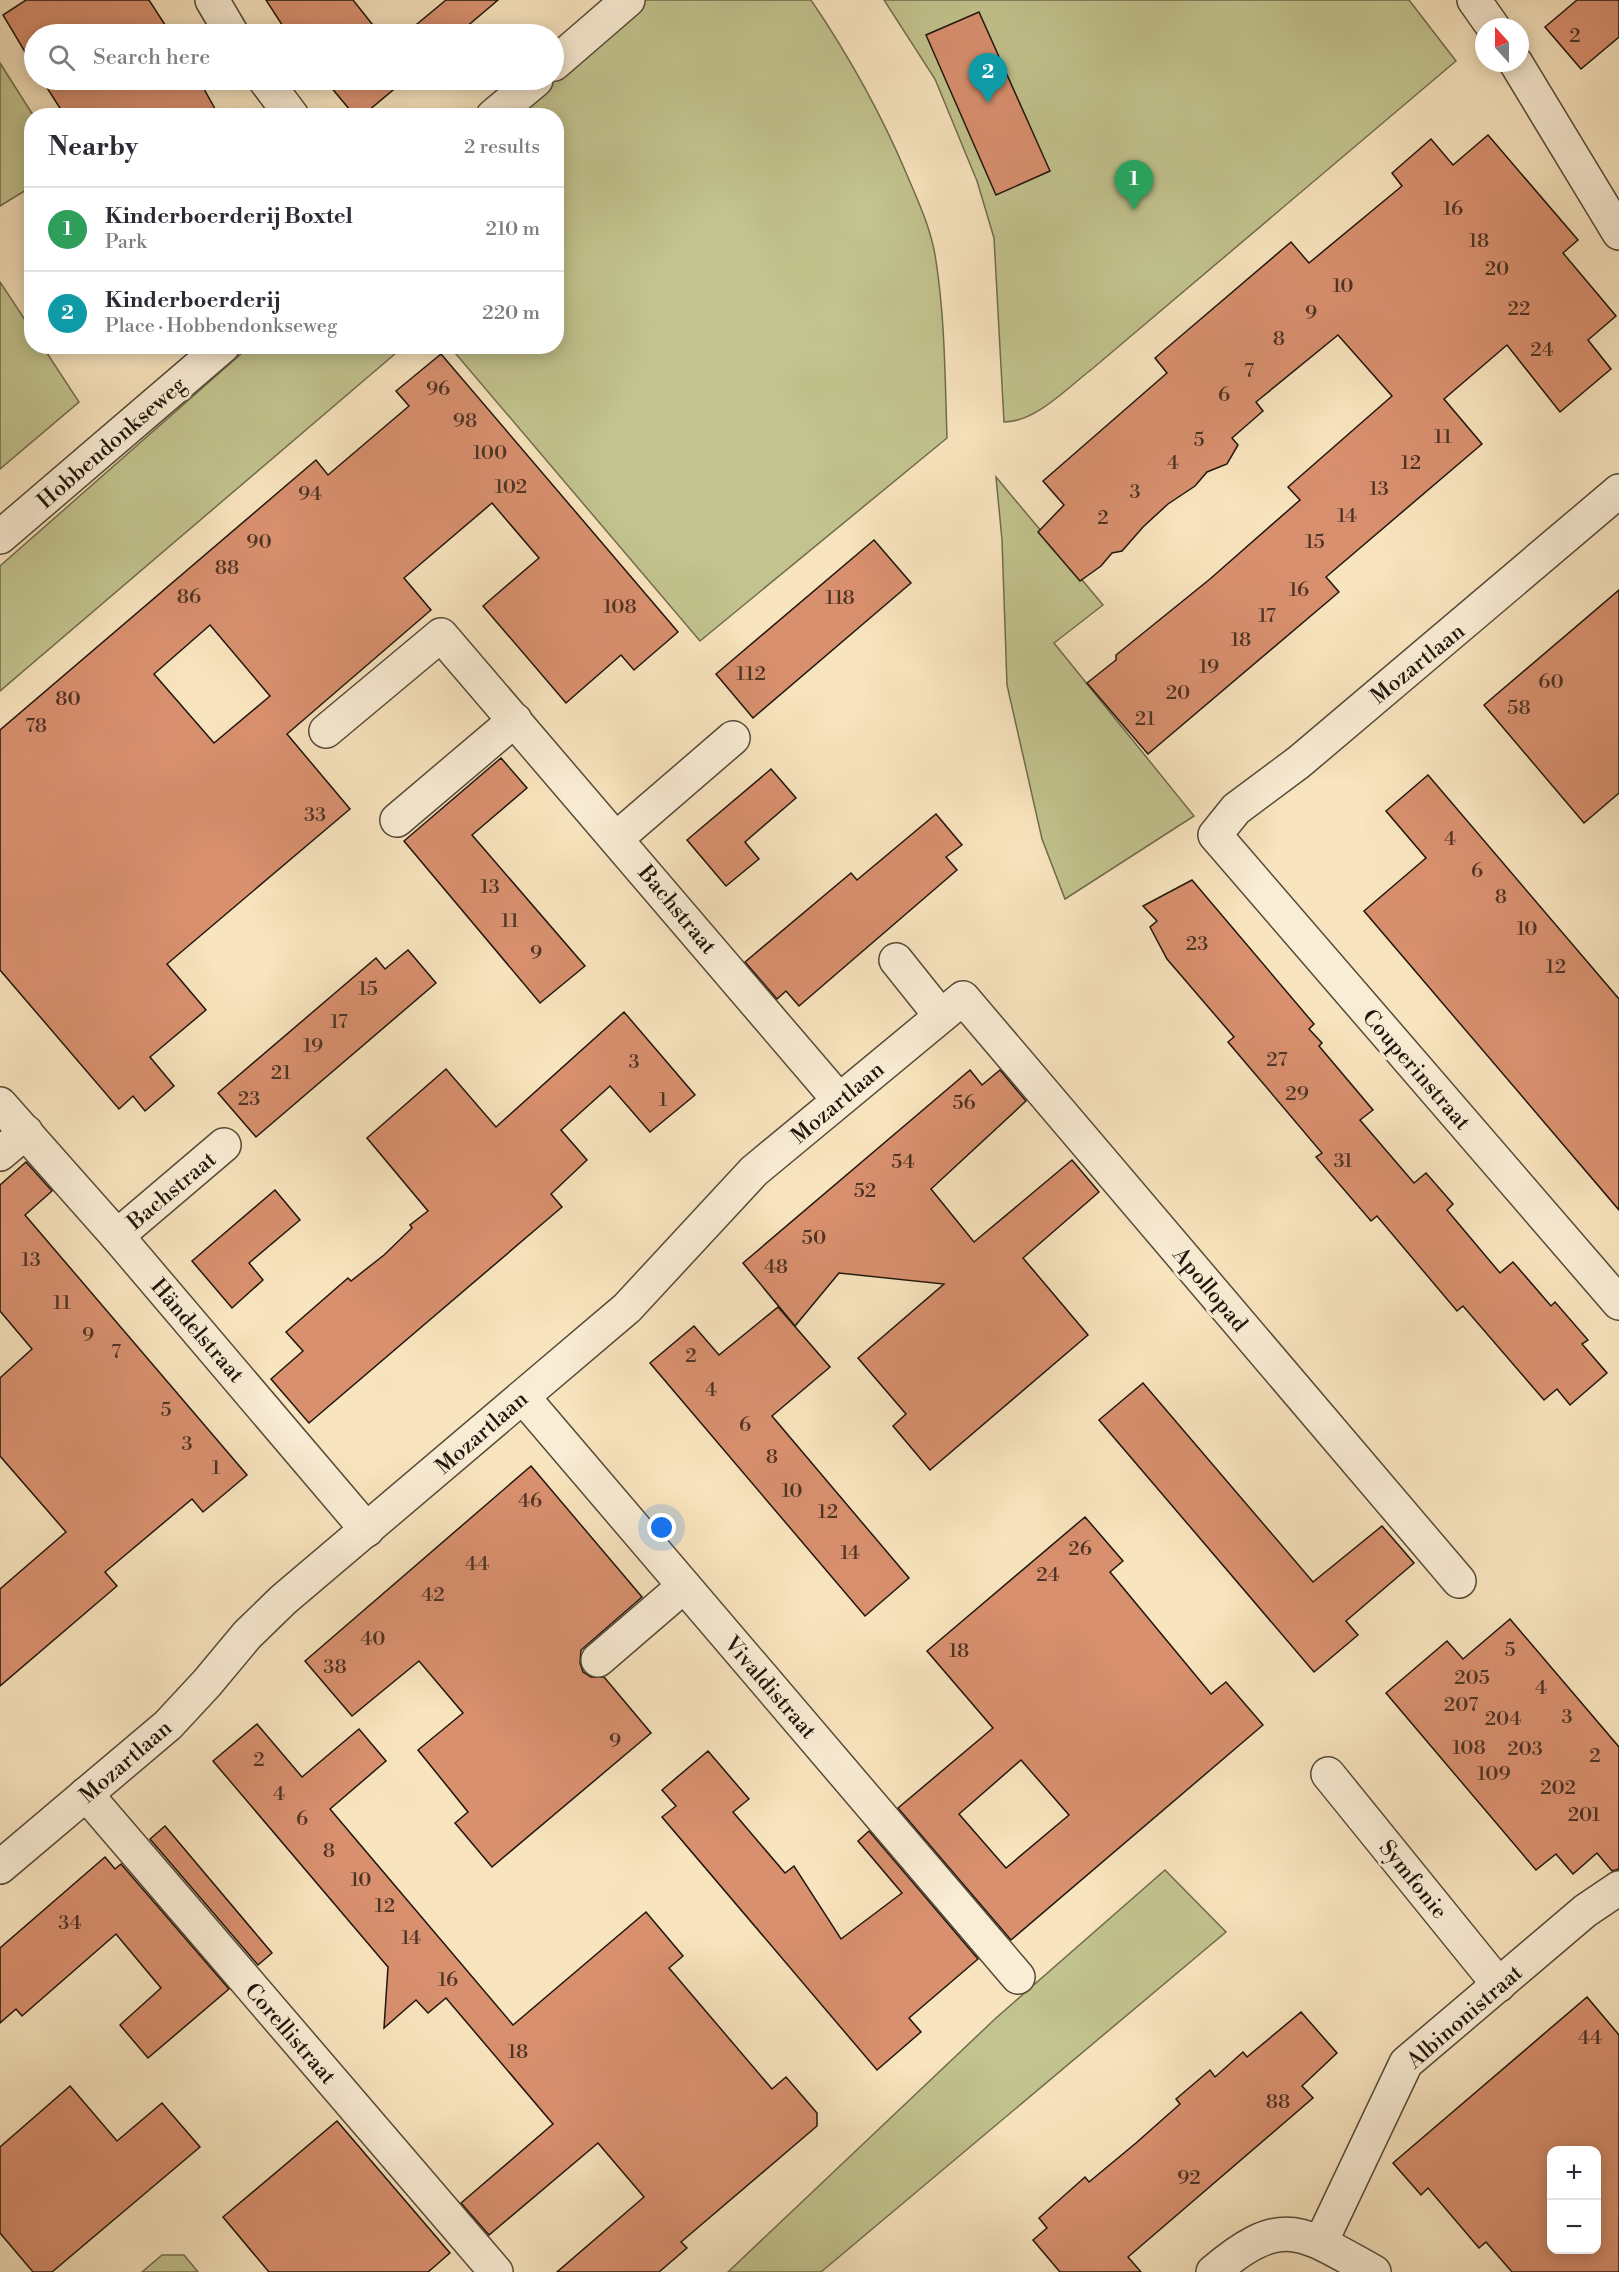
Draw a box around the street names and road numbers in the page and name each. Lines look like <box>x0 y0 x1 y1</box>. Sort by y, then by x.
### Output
street label: Hobbendonkseweg <box>32 371 192 515</box>
street label: Mozartlaan <box>1365 618 1471 710</box>
street label: Bachstraat <box>631 859 722 960</box>
street label: Couperinstraat <box>1356 1004 1476 1136</box>
street label: Mozartlaan <box>786 1056 890 1150</box>
street label: Bachstraat <box>121 1146 222 1237</box>
street label: Apollopad <box>1166 1241 1253 1338</box>
street label: Händelstraat <box>144 1273 250 1389</box>
street label: Mozartlaan <box>430 1386 534 1481</box>
street label: Vivaldistraat <box>717 1630 822 1745</box>
street label: Mozartlaan <box>74 1715 178 1810</box>
street label: Symfonie <box>1373 1835 1453 1925</box>
street label: Albinonistraat <box>1401 1959 1528 2075</box>
street label: Corellistraat <box>239 1978 341 2090</box>

